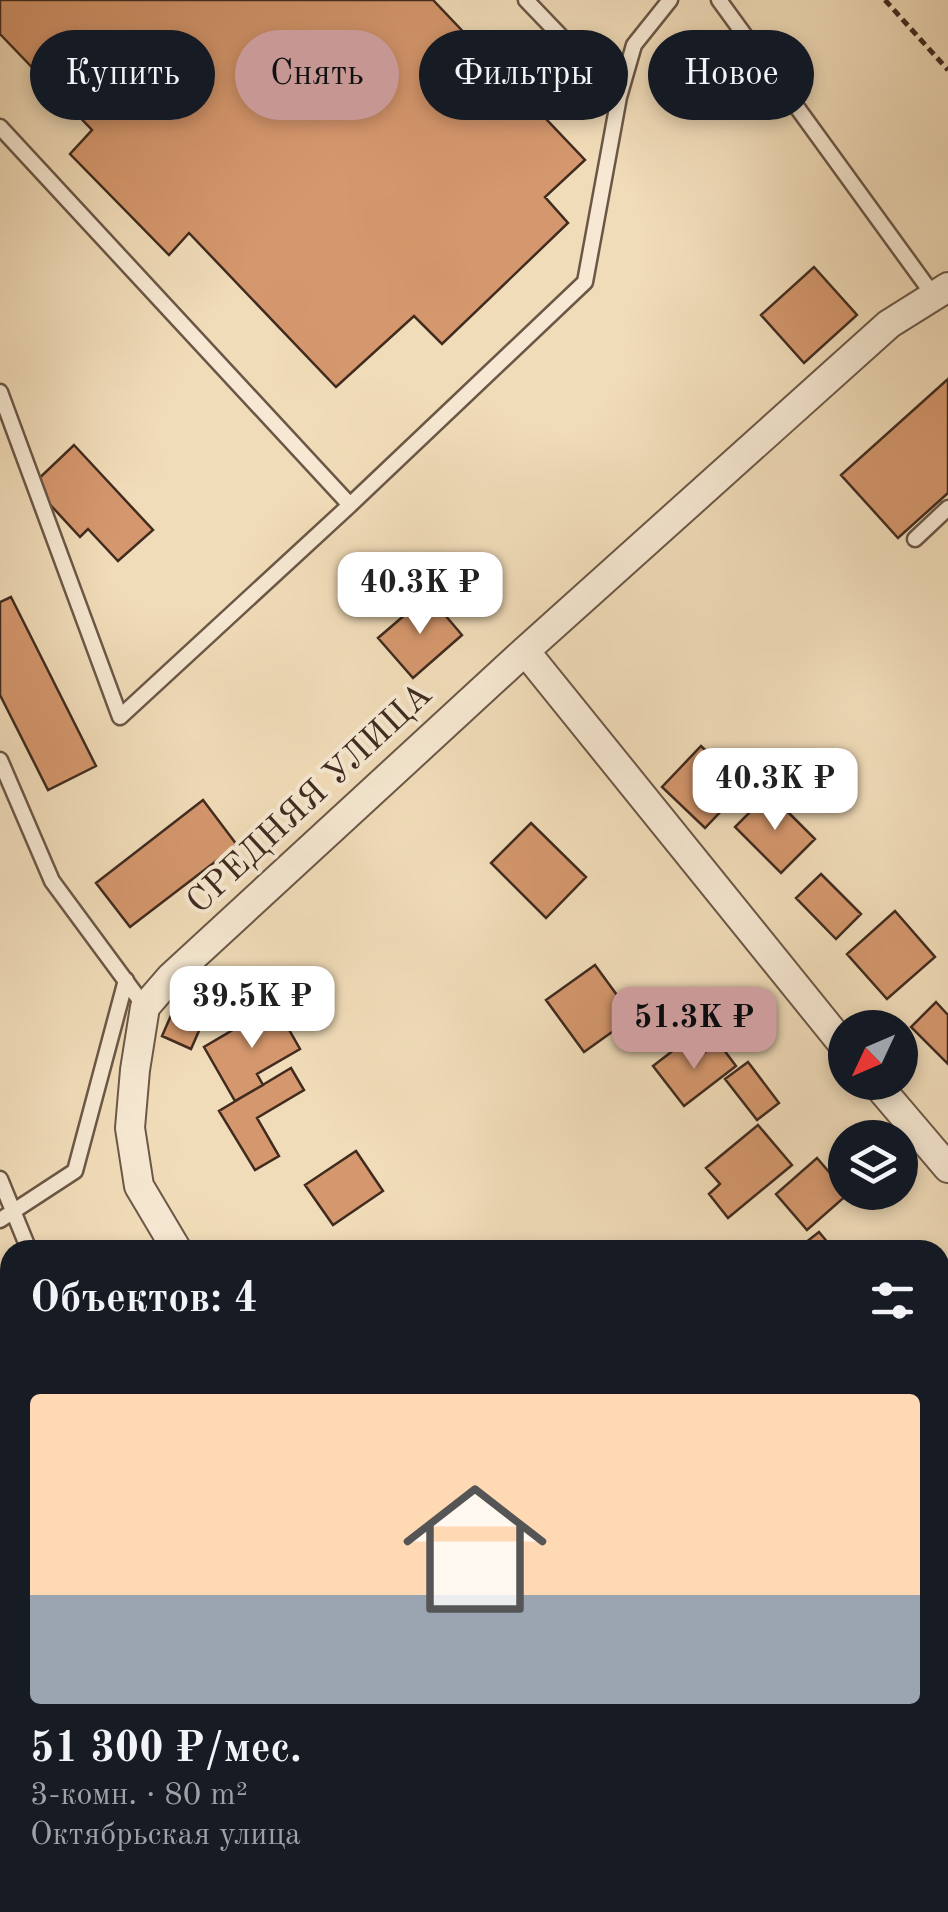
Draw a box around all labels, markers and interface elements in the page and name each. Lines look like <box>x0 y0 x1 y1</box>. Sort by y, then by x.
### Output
chip: Купить <box>30 30 215 120</box>
chip: Снять <box>235 30 399 120</box>
chip: Фильтры <box>419 30 628 120</box>
chip: Новое <box>648 30 814 120</box>
pin: 40.3K ₽ <box>328 552 512 637</box>
text: 40.3K ₽ <box>360 568 480 600</box>
street label: СРЕДНЯЯ УЛИЦА <box>181 677 439 921</box>
pin: 40.3K ₽ <box>683 748 867 833</box>
text: 40.3K ₽ <box>715 764 835 796</box>
pin: 39.5K ₽ <box>160 966 344 1051</box>
text: 39.5K ₽ <box>192 982 312 1014</box>
pin: 51.3K ₽ <box>602 987 786 1072</box>
text: 51.3K ₽ <box>634 1003 754 1035</box>
north arrow <box>828 1010 918 1100</box>
map controls <box>828 1010 918 1210</box>
button: layers <box>828 1120 918 1210</box>
icon: filters <box>865 1273 920 1328</box>
text: Объектов: 4 <box>30 1279 258 1321</box>
icon: home <box>385 1459 565 1639</box>
text: 51 300 ₽/мес. <box>30 1729 302 1771</box>
text: 3-комн. · 80 m² <box>30 1780 248 1812</box>
text: Октябрьская улица <box>30 1820 301 1852</box>

